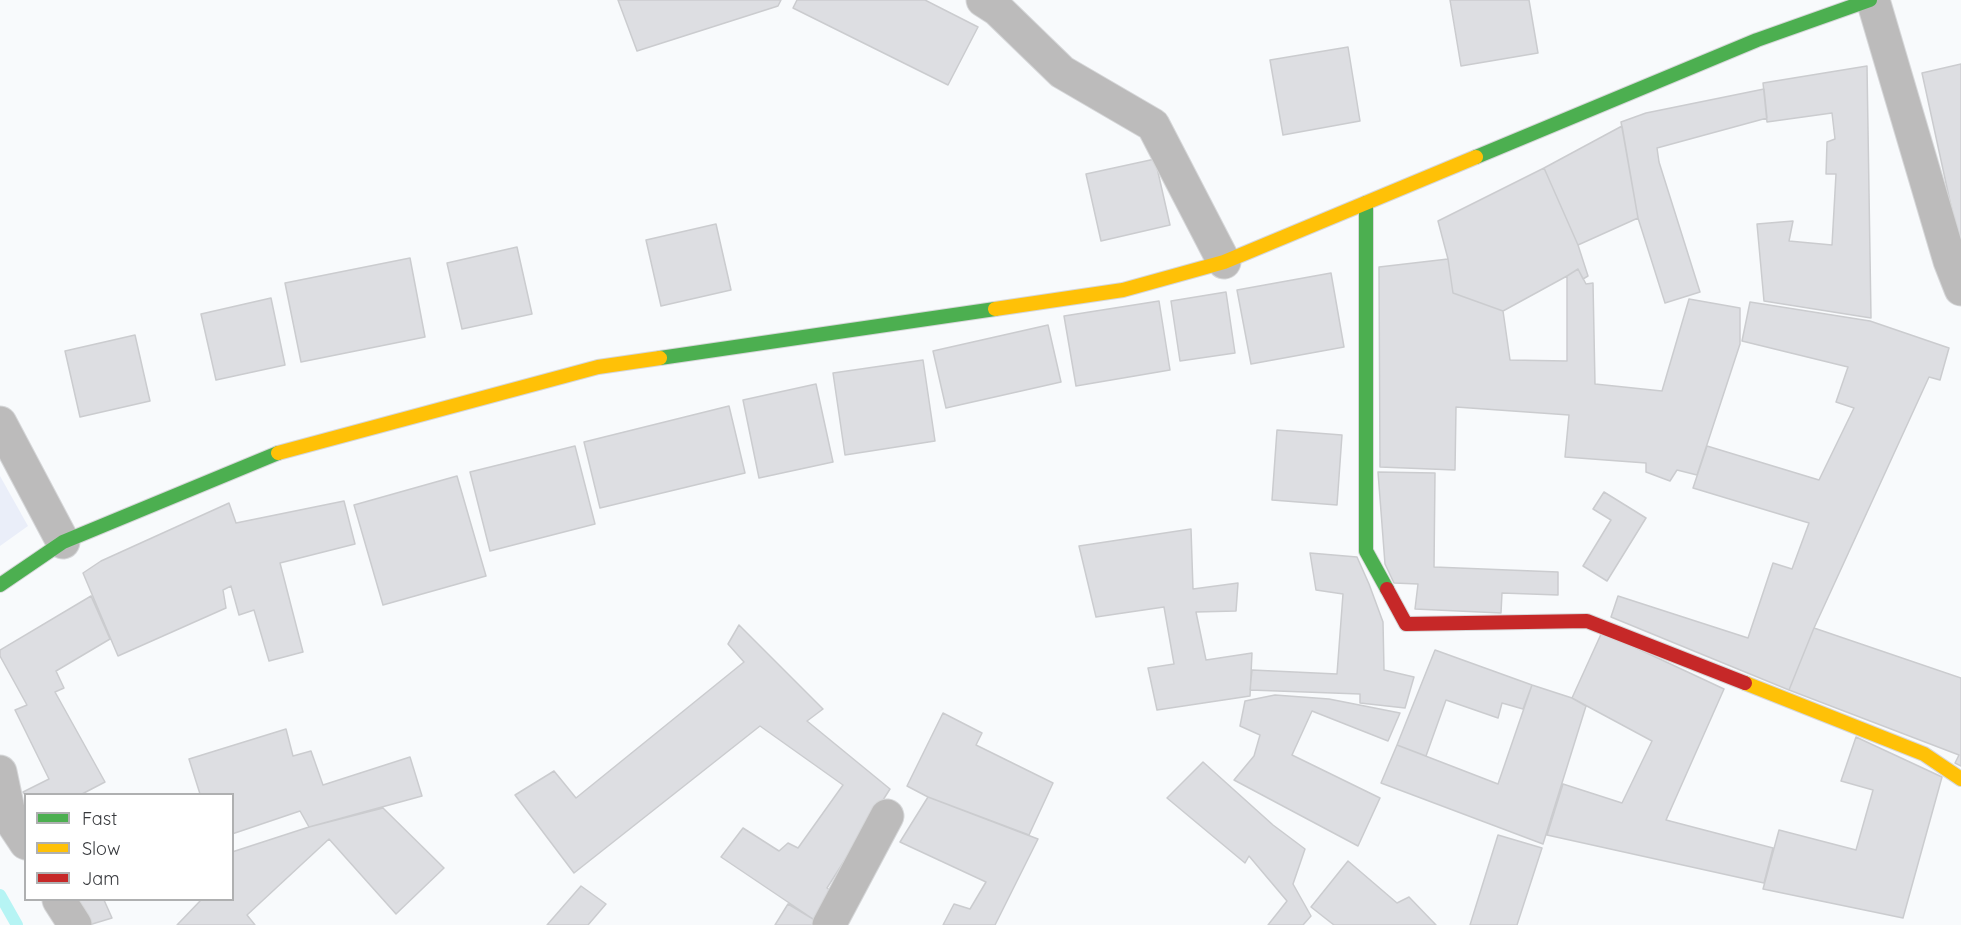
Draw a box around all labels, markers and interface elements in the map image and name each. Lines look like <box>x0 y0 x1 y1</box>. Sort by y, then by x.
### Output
legend <box>24 793 234 901</box>
text: Fast <box>82 807 117 830</box>
text: Slow <box>82 837 120 860</box>
text: Jam <box>82 867 120 890</box>

